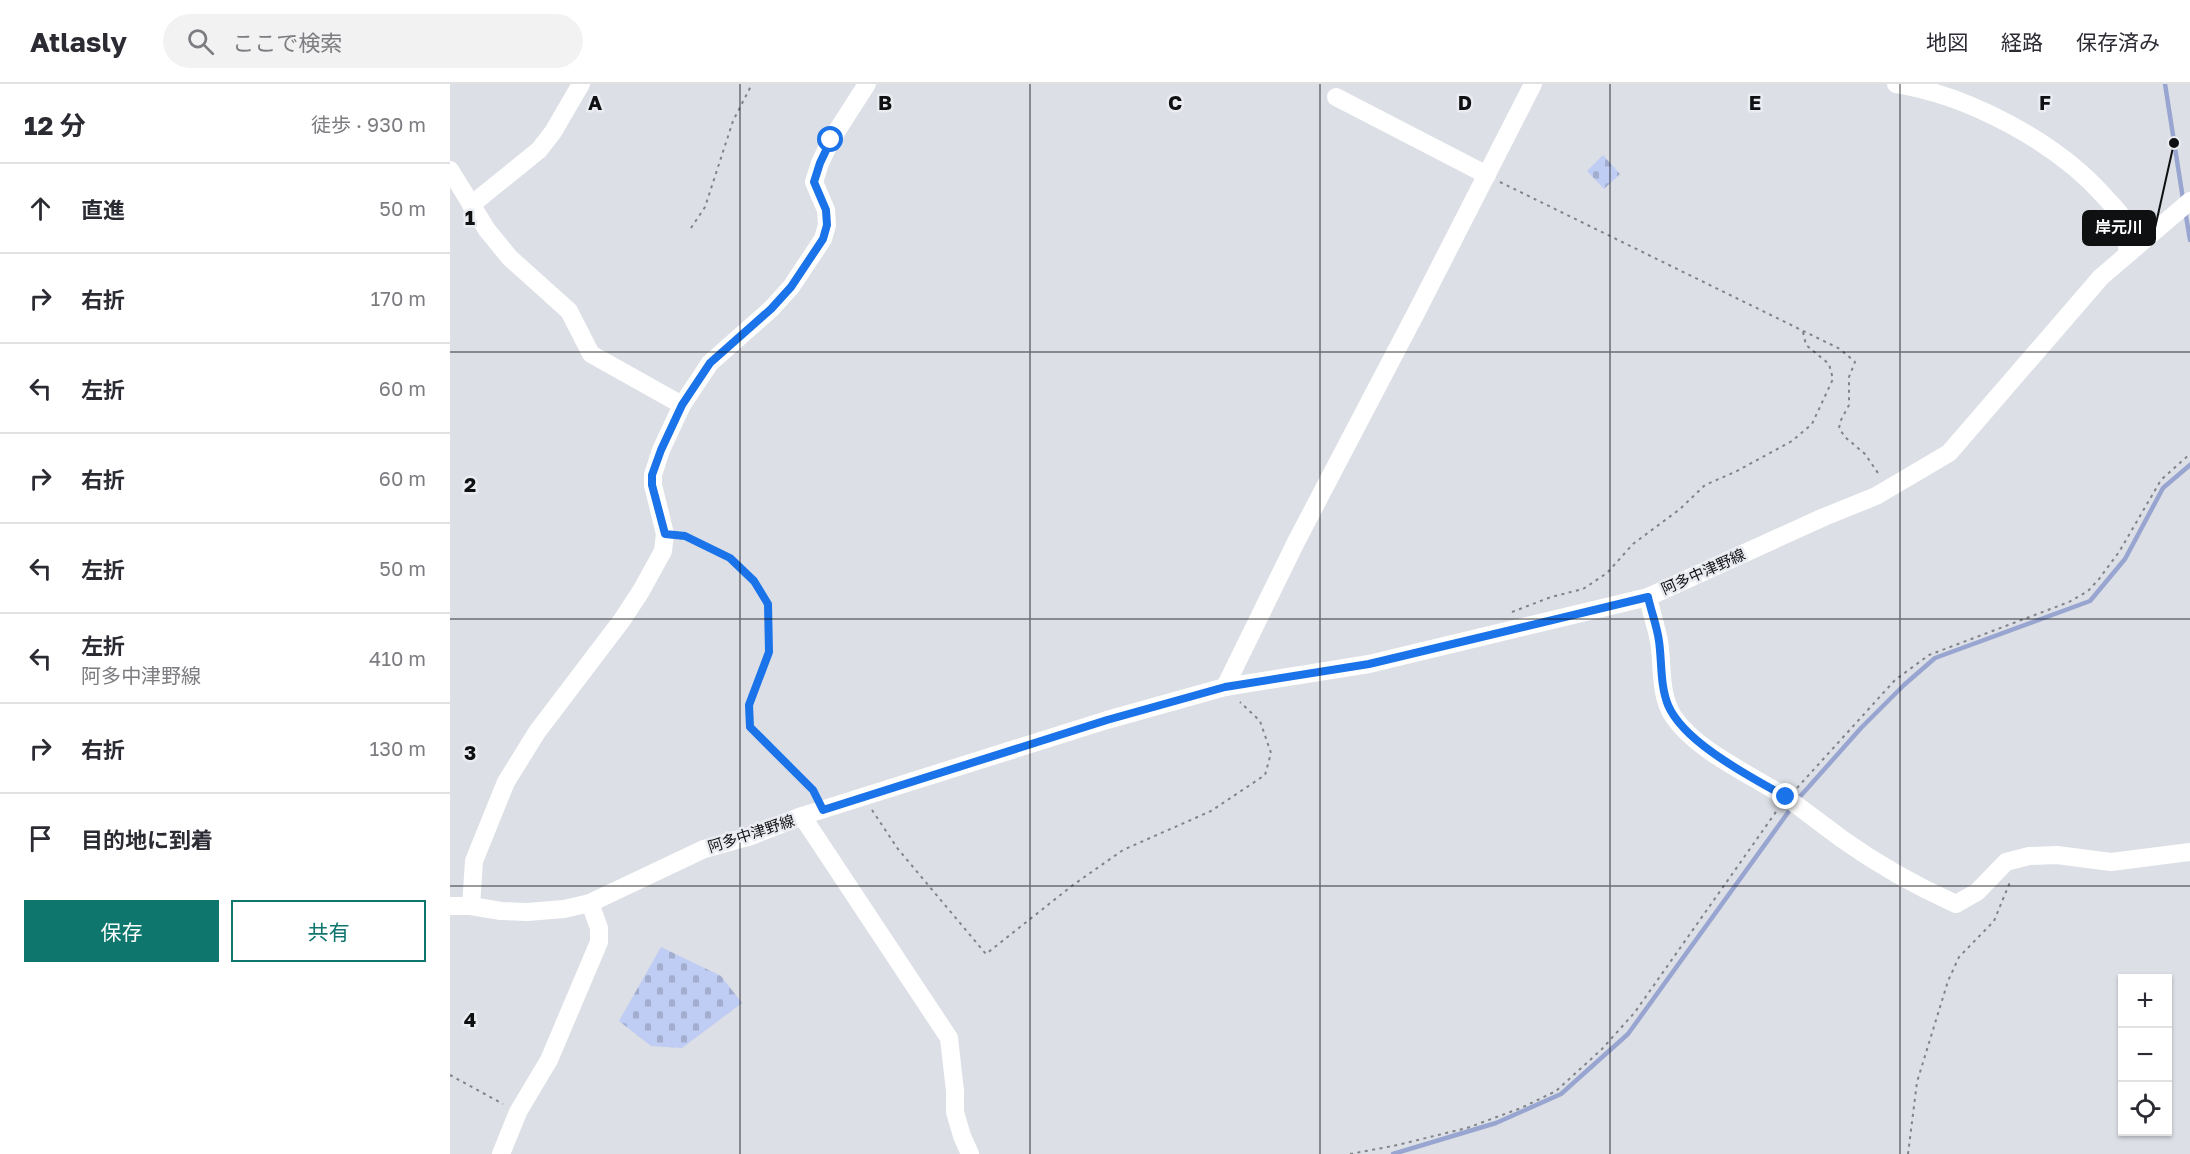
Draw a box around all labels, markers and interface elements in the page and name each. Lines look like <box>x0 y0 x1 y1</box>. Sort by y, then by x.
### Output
search box <box>163 14 583 68</box>
text: Atlasly <box>30 25 127 58</box>
icon: search <box>184 25 217 58</box>
text: ここで検索 <box>232 29 342 56</box>
text: 地図 <box>1926 29 1968 55</box>
text: 経路 <box>2001 29 2043 55</box>
text: 保存済み <box>2076 29 2160 55</box>
text: A <box>588 90 602 114</box>
text: B <box>878 90 892 114</box>
text: C <box>1168 90 1182 114</box>
text: D <box>1458 90 1472 114</box>
text: E <box>1749 90 1761 114</box>
text: F <box>2039 90 2051 114</box>
text: 12 分 <box>24 110 86 141</box>
text: 徒歩 · 930 m <box>311 112 426 136</box>
route start <box>817 126 843 152</box>
icon: ahead <box>24 192 57 225</box>
text: 直進 <box>81 196 125 223</box>
text: 50 m <box>379 196 426 220</box>
text: 1 <box>465 205 475 229</box>
callout: 岸元川 <box>2083 211 2155 245</box>
text: 岸元川 <box>2095 217 2143 237</box>
icon: right <box>24 282 57 315</box>
text: 右折 <box>81 286 125 313</box>
text: 170 m <box>371 286 426 310</box>
icon: left <box>24 372 57 405</box>
text: 左折 <box>81 376 125 403</box>
text: 60 m <box>379 376 426 400</box>
icon: right <box>24 462 57 495</box>
text: 右折 <box>81 466 125 493</box>
text: 60 m <box>379 466 426 490</box>
text: 2 <box>464 472 476 496</box>
street label: 阿多中津野線 <box>1658 544 1748 598</box>
icon: left <box>24 552 57 585</box>
text: 左折 <box>81 556 125 583</box>
text: 50 m <box>379 556 426 580</box>
text: 左折 <box>81 632 125 659</box>
icon: left <box>24 642 57 675</box>
text: 410 m <box>369 646 426 670</box>
text: 阿多中津野線 <box>81 663 201 687</box>
icon: right <box>24 732 57 765</box>
text: 右折 <box>81 736 125 763</box>
text: 130 m <box>370 736 426 760</box>
text: 3 <box>464 740 476 764</box>
route end <box>1772 783 1798 809</box>
street label: 阿多中津野線 <box>705 811 797 855</box>
icon: arrive <box>24 822 57 855</box>
text: 目的地に到着 <box>81 826 213 853</box>
button: 保存 <box>24 900 219 962</box>
button: 共有 <box>231 900 426 962</box>
map controls <box>2118 974 2172 1136</box>
button: + <box>2118 974 2172 1028</box>
text: 4 <box>464 1007 476 1031</box>
button: − <box>2118 1028 2172 1082</box>
button: locate <box>2118 1082 2172 1136</box>

